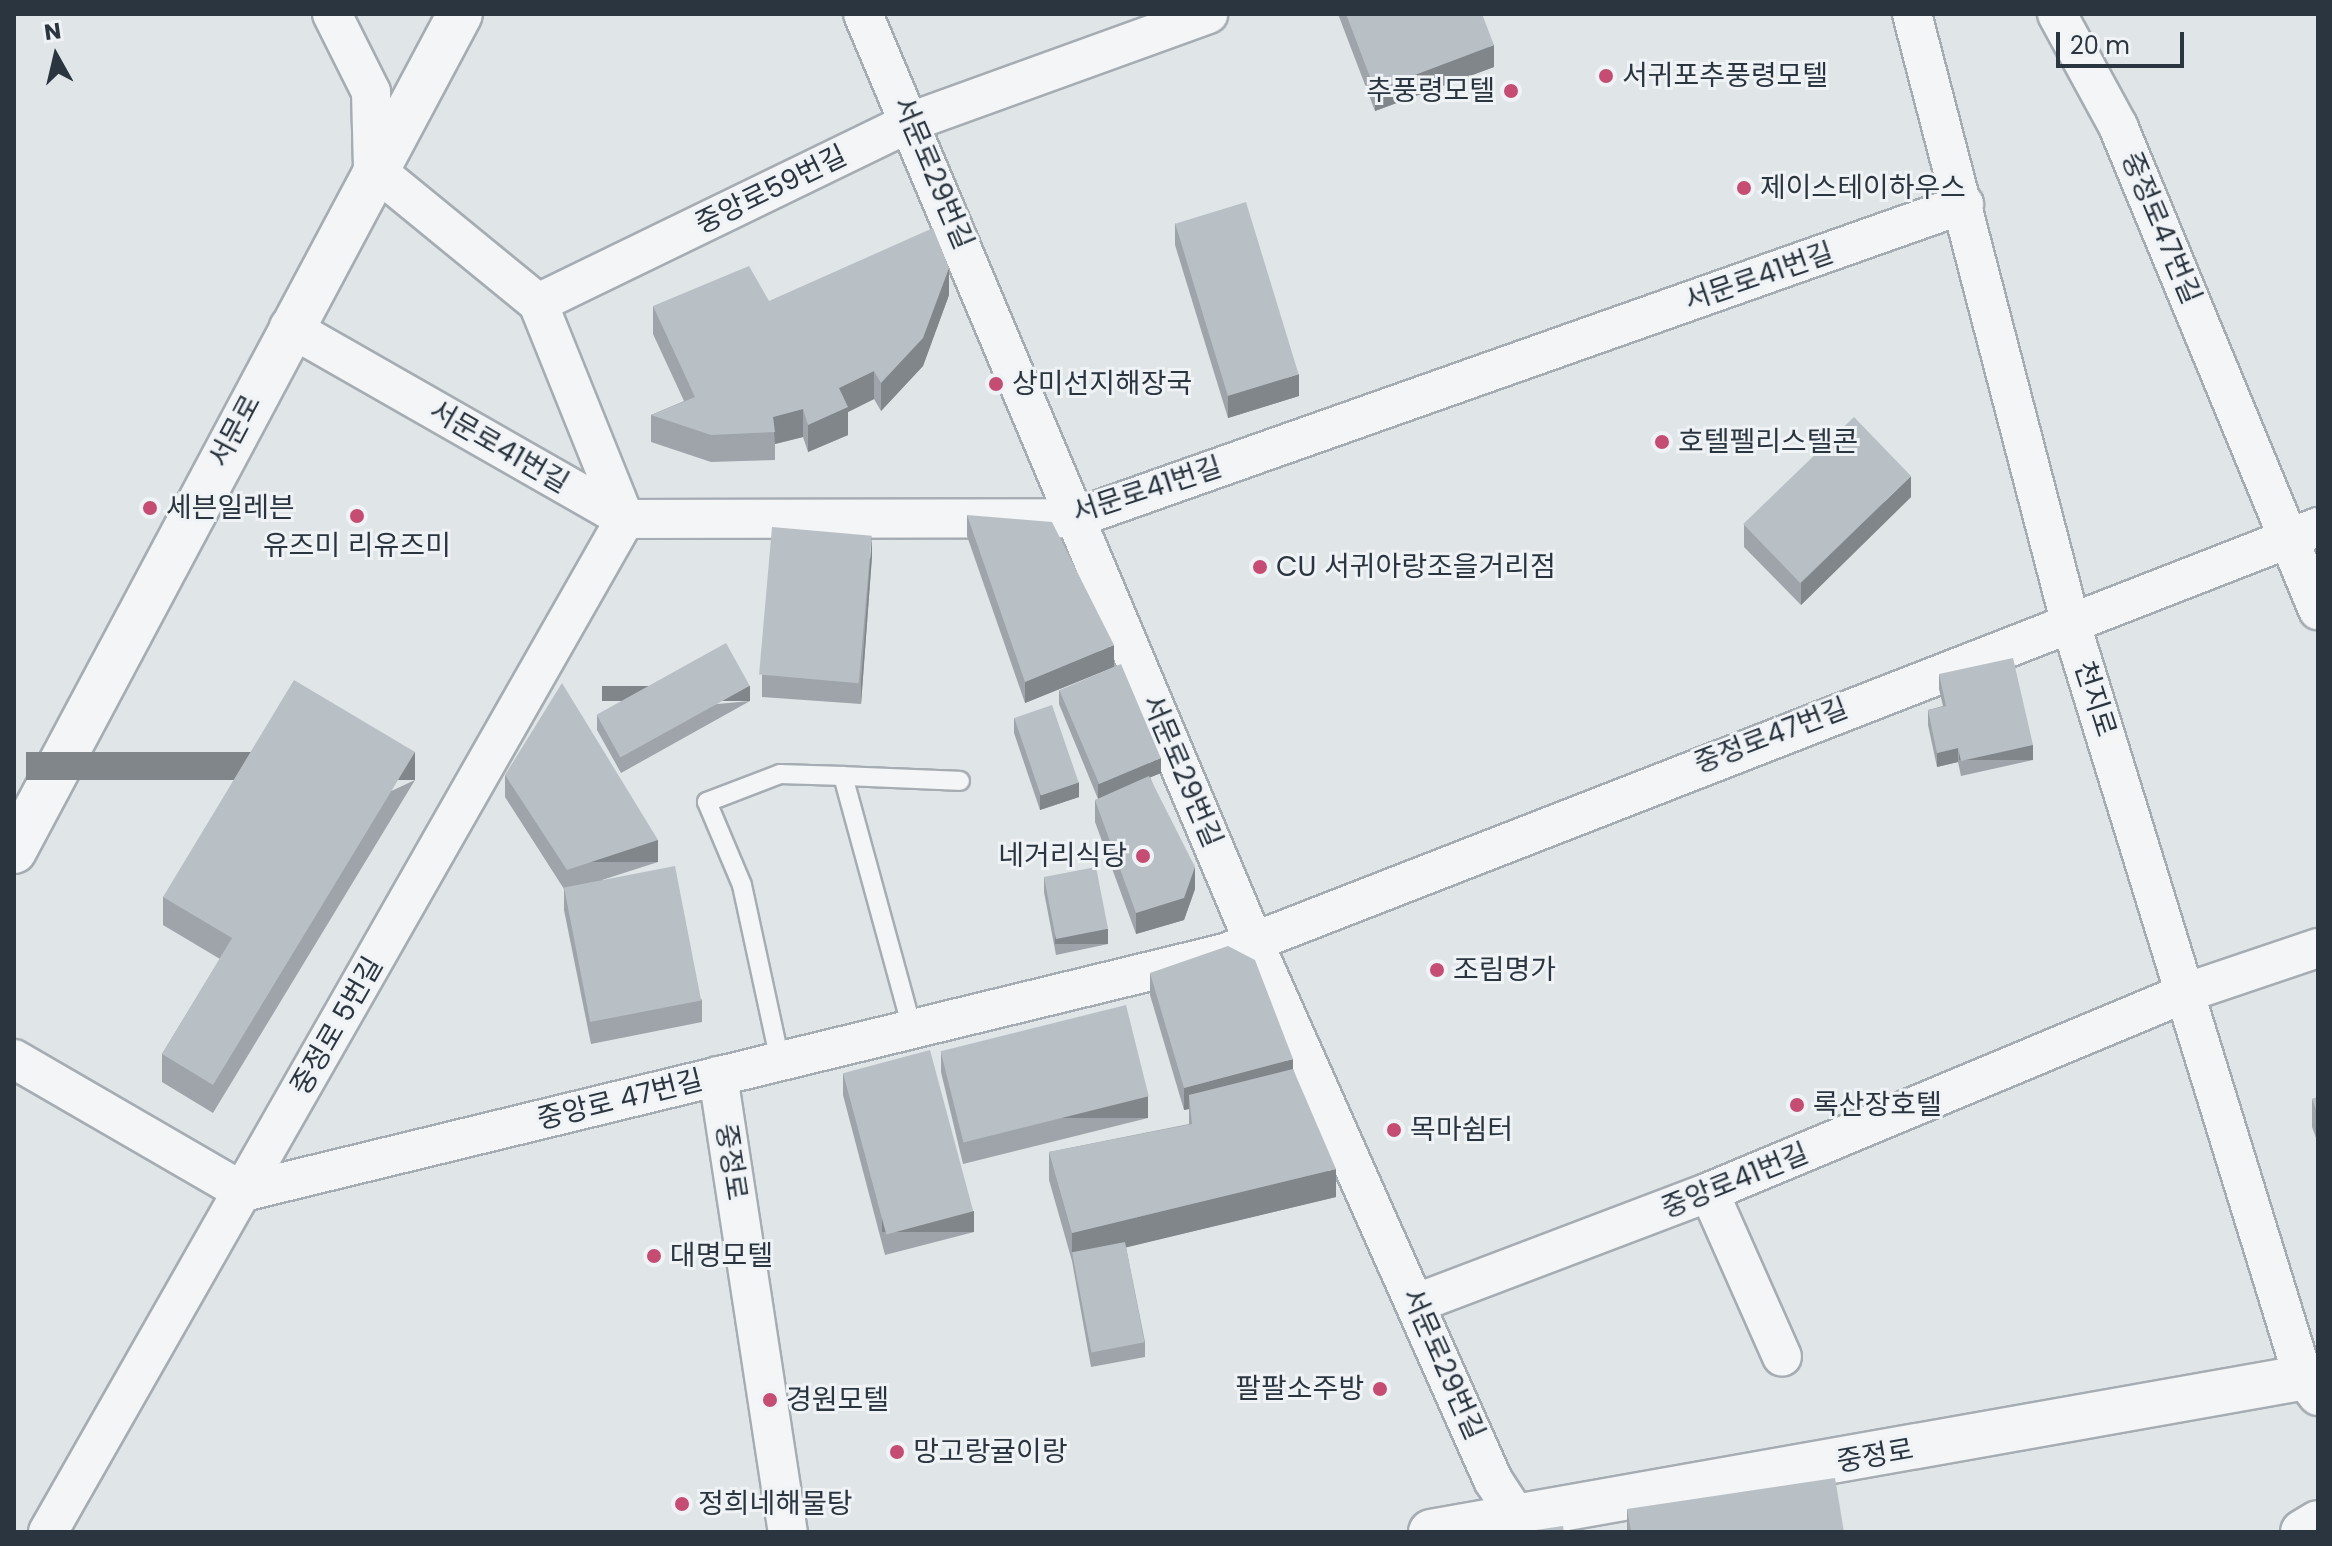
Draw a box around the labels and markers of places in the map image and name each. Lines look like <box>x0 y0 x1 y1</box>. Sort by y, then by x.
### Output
place label: 서귀포추풍령모텔 <box>1622 59 1828 93</box>
marker: 서귀포추풍령모텔 <box>1597 67 1615 85</box>
place label: 추풍령모텔 <box>1366 74 1495 108</box>
marker: 추풍령모텔 <box>1502 82 1520 100</box>
place label: 제이스테이하우스 <box>1760 171 1966 205</box>
marker: 제이스테이하우스 <box>1735 179 1753 197</box>
place label: 상미선지해장국 <box>1012 367 1192 401</box>
marker: 상미선지해장국 <box>987 375 1005 393</box>
place label: 호텔펠리스텔콘 <box>1678 425 1858 459</box>
marker: 호텔펠리스텔콘 <box>1653 433 1671 451</box>
place label: 세븐일레븐 <box>166 491 295 525</box>
marker: 세븐일레븐 <box>141 499 159 517</box>
marker: 유즈미 리유즈미 <box>348 507 366 525</box>
place label: 유즈미 리유즈미 <box>263 529 451 563</box>
place label: CU 서귀아랑조을거리점 <box>1276 550 1556 584</box>
marker: CU 서귀아랑조을거리점 <box>1251 558 1269 576</box>
place label: 네거리식당 <box>998 839 1127 873</box>
marker: 네거리식당 <box>1134 847 1152 865</box>
place label: 조림명가 <box>1453 953 1556 987</box>
marker: 조림명가 <box>1428 961 1446 979</box>
place label: 록산장호텔 <box>1813 1088 1942 1122</box>
marker: 록산장호텔 <box>1788 1096 1806 1114</box>
place label: 목마쉼터 <box>1410 1113 1513 1147</box>
marker: 목마쉼터 <box>1385 1121 1403 1139</box>
place label: 대명모텔 <box>670 1239 773 1273</box>
marker: 대명모텔 <box>645 1247 663 1265</box>
place label: 팔팔소주방 <box>1235 1372 1364 1406</box>
marker: 팔팔소주방 <box>1371 1380 1389 1398</box>
place label: 경원모텔 <box>786 1383 889 1417</box>
marker: 경원모텔 <box>761 1391 779 1409</box>
place label: 망고랑귤이랑 <box>913 1435 1068 1469</box>
marker: 망고랑귤이랑 <box>888 1443 906 1461</box>
place label: 정희네해물탕 <box>698 1487 853 1521</box>
marker: 정희네해물탕 <box>673 1495 691 1513</box>

